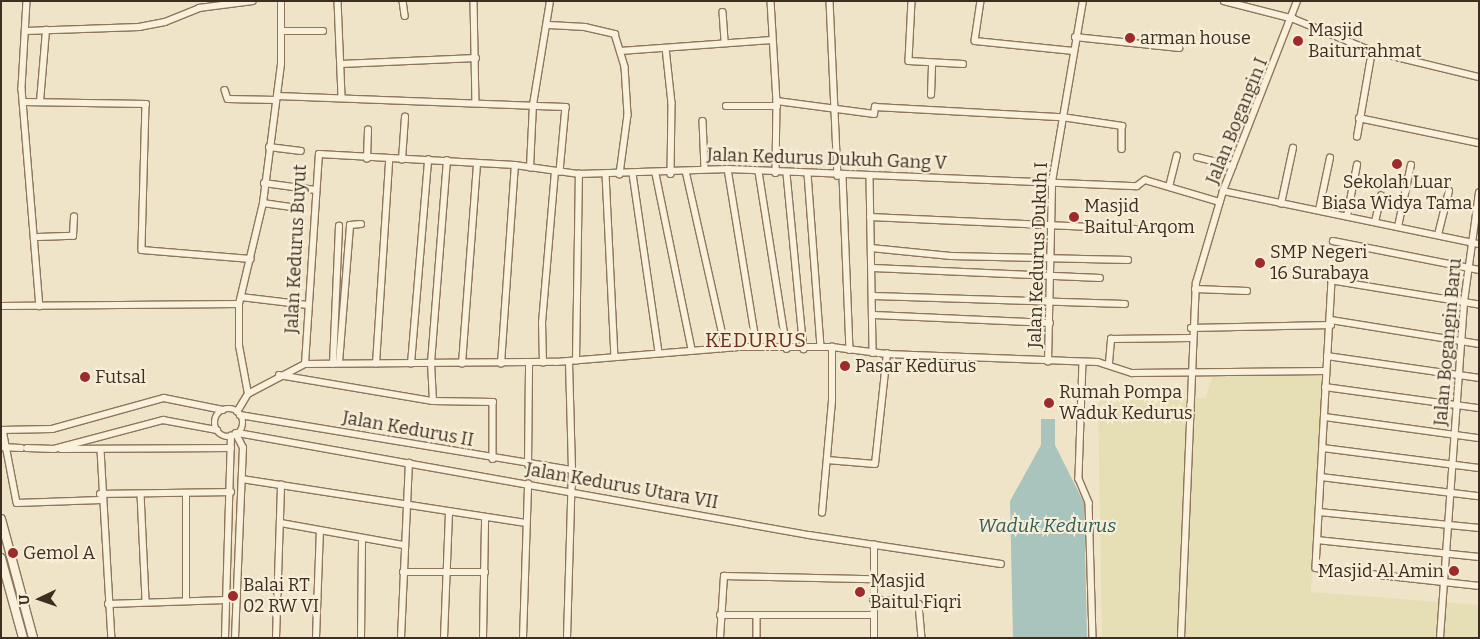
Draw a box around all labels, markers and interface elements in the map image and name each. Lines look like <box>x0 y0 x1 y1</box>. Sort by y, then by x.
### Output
place label: Masjid Baiturrahmat <box>1308 20 1422 62</box>
place label: arman house <box>1140 27 1251 49</box>
marker: arman house <box>1124 32 1136 44</box>
marker: Masjid Baiturrahmat <box>1292 35 1304 47</box>
street label: Jalan Bogangin I <box>1202 55 1272 187</box>
street label: Jalan Kedurus Dukuh Gang V <box>707 144 947 174</box>
marker: Sekolah Luar Biasa Widya Tama <box>1391 158 1403 170</box>
street label: Jalan Kedurus Dukuh I <box>1024 162 1052 348</box>
street label: Jalan Kedurus Buyut <box>281 164 311 334</box>
place label: Sekolah Luar Biasa Widya Tama <box>1322 172 1472 214</box>
place label: Masjid Baitul Arqom <box>1084 196 1195 238</box>
marker: Masjid Baitul Arqom <box>1068 211 1080 223</box>
place label: SMP Negeri 16 Surabaya <box>1270 242 1369 284</box>
marker: SMP Negeri 16 Surabaya <box>1254 257 1266 269</box>
street label: Jalan Bogangin Baru <box>1430 257 1466 427</box>
district label: KEDURUS <box>704 328 808 352</box>
place label: Pasar Kedurus <box>855 355 976 377</box>
marker: Pasar Kedurus <box>839 360 851 372</box>
place label: Futsal <box>95 366 146 388</box>
marker: Futsal <box>79 371 91 383</box>
place label: Rumah Pompa Waduk Kedurus <box>1059 382 1193 424</box>
marker: Rumah Pompa Waduk Kedurus <box>1043 397 1055 409</box>
street label: Jalan Kedurus II <box>341 407 475 451</box>
street label: Jalan Kedurus Utara VII <box>524 458 720 514</box>
water label: Waduk Kedurus <box>978 515 1116 537</box>
place label: Gemol A <box>23 542 95 564</box>
marker: Gemol A <box>7 547 19 559</box>
place label: Masjid Al Amin <box>1318 560 1444 582</box>
marker: Masjid Al Amin <box>1448 565 1460 577</box>
place label: Masjid Baitul Fiqri <box>870 571 962 614</box>
north arrow <box>15 574 65 624</box>
place label: Balai RT 02 RW VI <box>243 575 319 618</box>
marker: Masjid Baitul Fiqri <box>854 586 866 598</box>
marker: Balai RT 02 RW VI <box>227 590 239 602</box>
text: U <box>16 594 33 605</box>

